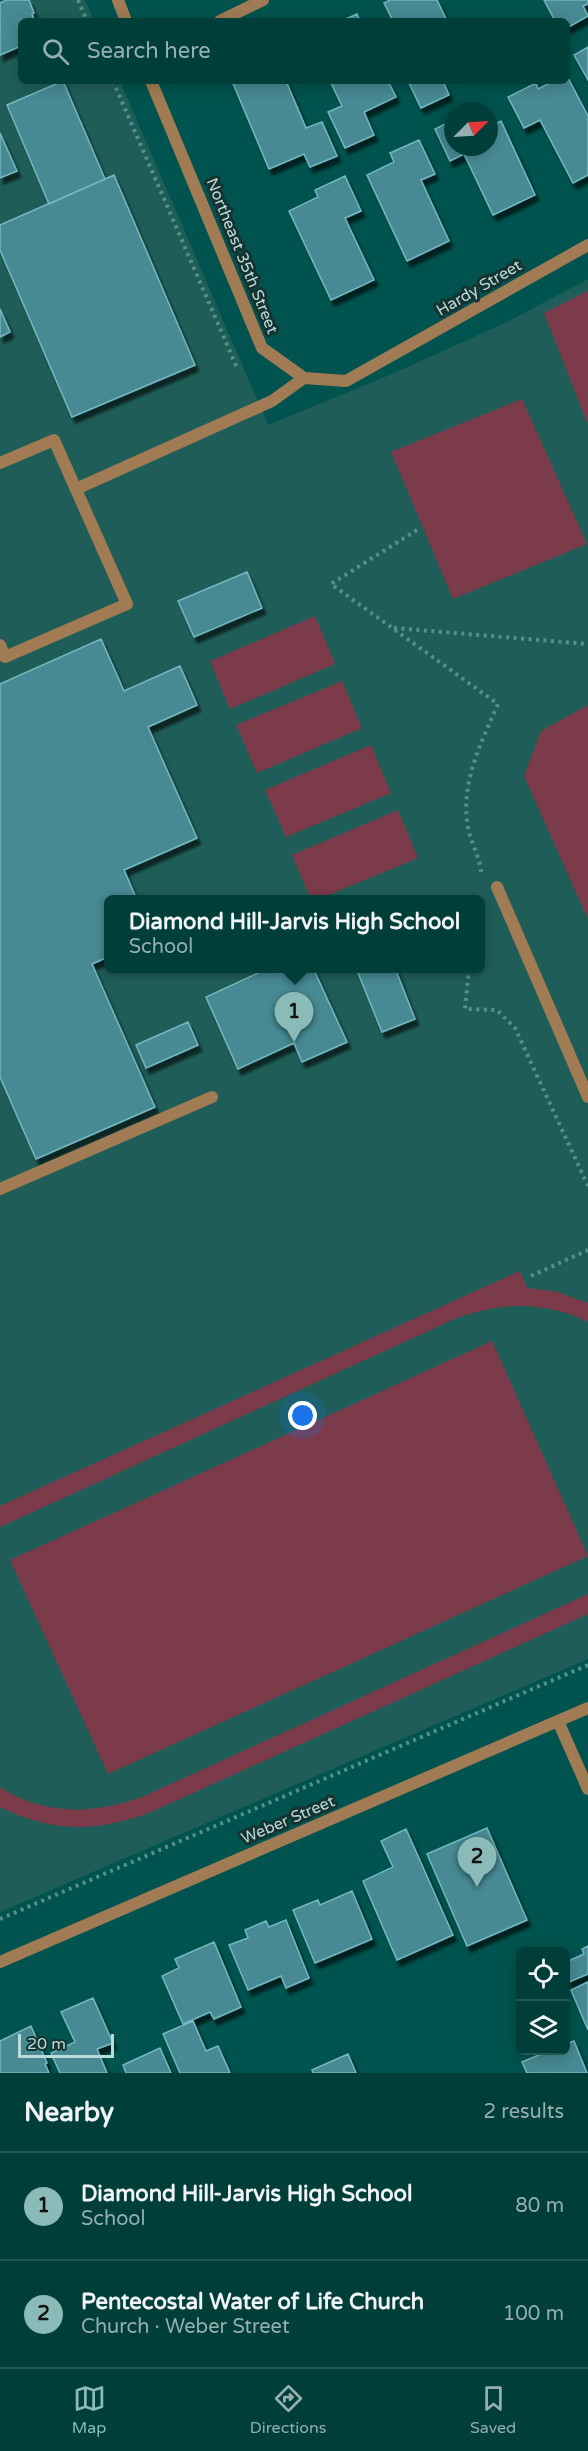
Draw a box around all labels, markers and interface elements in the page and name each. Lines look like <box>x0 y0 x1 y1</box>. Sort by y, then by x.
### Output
search box <box>18 18 570 84</box>
icon: search <box>39 35 72 68</box>
text: Search here <box>87 38 211 64</box>
north arrow <box>444 102 498 156</box>
street label: Northeast 35th Street <box>202 175 282 337</box>
street label: Hardy Street <box>433 255 525 321</box>
popup <box>104 895 485 973</box>
text: Diamond Hill-Jarvis High School <box>129 909 460 935</box>
text: School <box>129 935 193 959</box>
pin: 1 <box>274 992 314 1042</box>
your location <box>288 1401 317 1430</box>
street label: Weber Street <box>238 1791 338 1849</box>
pin: 2 <box>458 1838 496 1887</box>
map controls <box>516 1947 570 2055</box>
button: locate <box>516 1947 570 2001</box>
button: layers <box>516 2001 570 2055</box>
scale bar <box>18 2031 114 2058</box>
text: 20 m <box>27 2034 66 2054</box>
text: Nearby <box>24 2097 114 2128</box>
text: 2 results <box>484 2100 564 2124</box>
text: Diamond Hill-Jarvis High School <box>81 2181 412 2207</box>
text: 1 <box>37 2194 50 2218</box>
text: 80 m <box>515 2194 564 2218</box>
text: School <box>81 2207 145 2231</box>
text: Pentecostal Water of Life Church <box>81 2289 424 2315</box>
text: 2 <box>37 2302 50 2326</box>
text: 100 m <box>503 2302 564 2326</box>
text: Church · Weber Street <box>81 2315 290 2339</box>
tab: Map <box>72 2382 106 2438</box>
tab: Directions <box>250 2382 326 2438</box>
tab: Saved <box>470 2382 516 2438</box>

